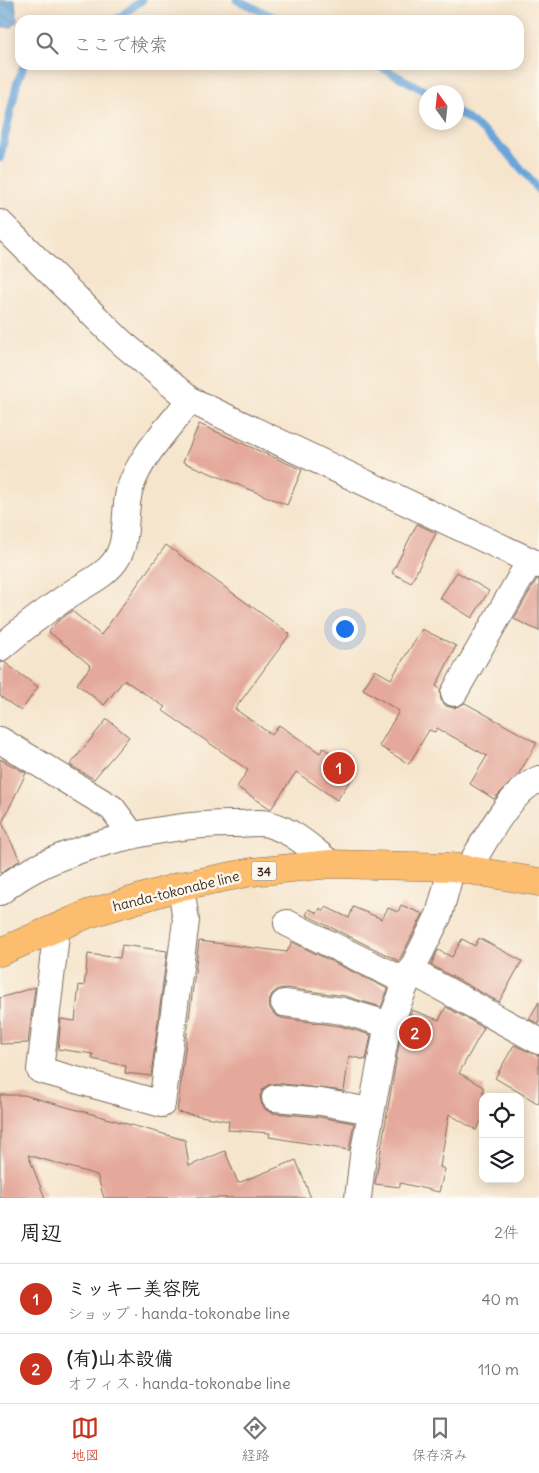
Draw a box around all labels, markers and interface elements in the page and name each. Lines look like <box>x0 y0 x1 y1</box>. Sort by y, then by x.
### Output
search box <box>15 15 524 70</box>
icon: search <box>33 29 61 57</box>
text: ここで検索 <box>73 32 168 56</box>
north arrow <box>419 85 464 130</box>
your location <box>332 616 358 642</box>
pin: 1 <box>323 749 355 787</box>
road number: 34 <box>252 861 276 880</box>
street label: handa-tokonabe line <box>111 867 241 915</box>
pin: 2 <box>399 1014 431 1052</box>
map controls <box>479 1093 524 1183</box>
button: locate <box>479 1093 524 1138</box>
button: layers <box>479 1138 524 1183</box>
text: 周辺 <box>20 1219 62 1246</box>
text: 2件 <box>494 1222 519 1242</box>
text: ミッキー美容院 <box>67 1276 200 1300</box>
text: 1 <box>33 1289 39 1309</box>
text: 40 m <box>481 1289 519 1309</box>
text: ショップ · handa-tokonabe line <box>67 1303 290 1323</box>
text: (有)山本設備 <box>67 1346 174 1370</box>
text: 2 <box>32 1359 40 1379</box>
text: 110 m <box>478 1359 519 1379</box>
text: オフィス · handa-tokonabe line <box>67 1373 291 1393</box>
tab: 地図 <box>71 1414 99 1464</box>
tab: 経路 <box>241 1414 269 1464</box>
tab: 保存済み <box>412 1414 468 1464</box>

